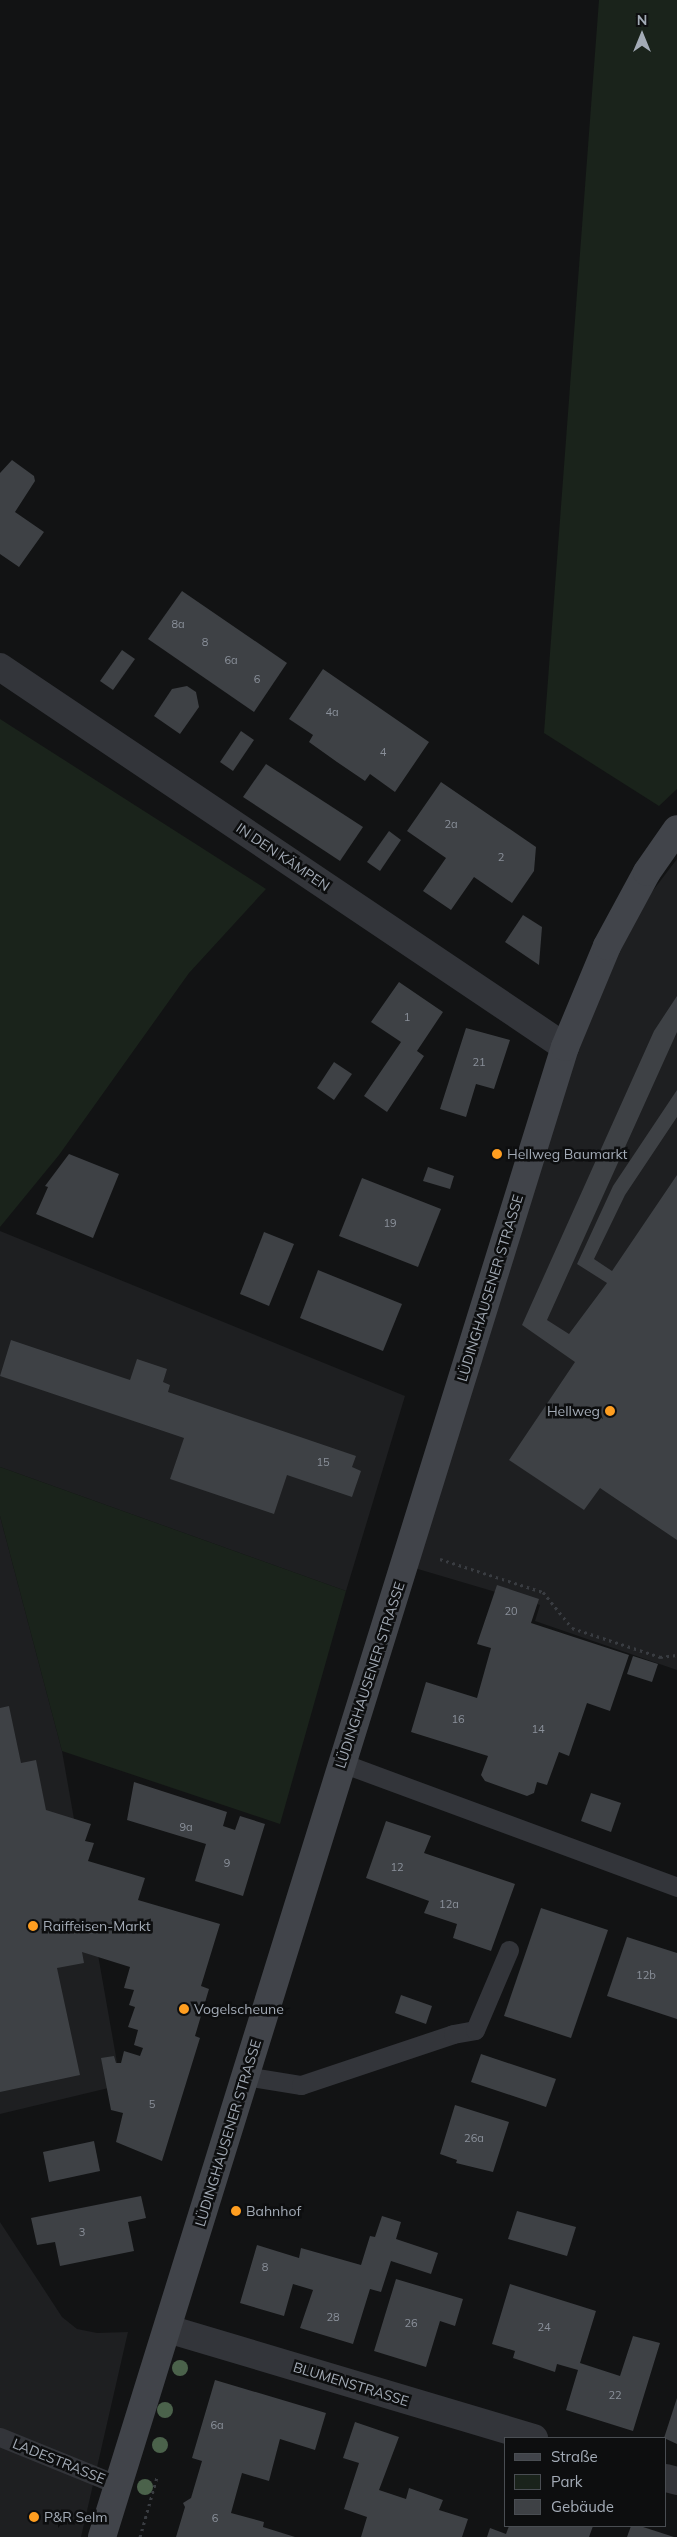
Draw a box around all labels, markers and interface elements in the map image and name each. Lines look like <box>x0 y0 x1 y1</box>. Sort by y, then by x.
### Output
north arrow <box>617 10 667 60</box>
text: N <box>637 11 647 29</box>
house number: 8a <box>171 617 185 631</box>
house number: 8 <box>202 635 208 649</box>
house number: 6a <box>224 653 238 667</box>
house number: 6 <box>254 672 260 686</box>
house number: 4a <box>325 705 339 719</box>
house number: 4 <box>380 745 386 759</box>
house number: 2a <box>444 817 458 831</box>
street label: IN DEN KÄMPEN <box>233 820 333 894</box>
house number: 2 <box>498 850 504 864</box>
house number: 1 <box>404 1010 410 1024</box>
house number: 21 <box>472 1055 486 1069</box>
place label: Hellweg Baumarkt <box>507 1146 627 1162</box>
marker: Hellweg Baumarkt <box>491 1148 503 1160</box>
street label: LÜDINGHAUSENER STRASSE <box>453 1192 527 1384</box>
house number: 19 <box>383 1216 397 1230</box>
place label: Hellweg <box>547 1403 600 1419</box>
marker: Hellweg <box>604 1405 616 1417</box>
house number: 15 <box>316 1455 330 1469</box>
street label: LÜDINGHAUSENER STRASSE <box>332 1580 408 1770</box>
house number: 20 <box>504 1604 518 1618</box>
house number: 16 <box>451 1712 465 1726</box>
house number: 14 <box>531 1722 545 1736</box>
house number: 9a <box>179 1820 193 1834</box>
house number: 9 <box>224 1856 230 1870</box>
house number: 12 <box>390 1860 404 1874</box>
house number: 12a <box>439 1897 459 1911</box>
place label: Raiffeisen-Markt <box>43 1918 151 1934</box>
marker: Raiffeisen-Markt <box>27 1920 39 1932</box>
house number: 12b <box>636 1968 656 1982</box>
place label: Vogelscheune <box>194 2001 284 2017</box>
marker: Vogelscheune <box>178 2003 190 2015</box>
street label: LÜDINGHAUSENER STRASSE <box>191 2037 265 2229</box>
house number: 5 <box>149 2097 155 2111</box>
house number: 26a <box>464 2131 484 2145</box>
place label: Bahnhof <box>246 2203 301 2219</box>
marker: Bahnhof <box>230 2205 242 2217</box>
house number: 3 <box>79 2225 85 2239</box>
house number: 8 <box>262 2260 268 2274</box>
house number: 28 <box>326 2310 340 2324</box>
house number: 26 <box>404 2316 418 2330</box>
house number: 24 <box>537 2320 551 2334</box>
street label: BLUMENSTRASSE <box>291 2358 411 2410</box>
house number: 22 <box>608 2388 622 2402</box>
house number: 6a <box>210 2418 224 2432</box>
street label: LADESTRASSE <box>10 2435 108 2487</box>
legend <box>504 2437 667 2527</box>
text: Straße <box>551 2447 598 2466</box>
text: Park <box>551 2472 583 2491</box>
text: Gebäude <box>551 2497 614 2516</box>
place label: P&R Selm <box>44 2509 108 2525</box>
marker: P&R Selm <box>28 2511 40 2523</box>
house number: 6 <box>212 2511 218 2525</box>

